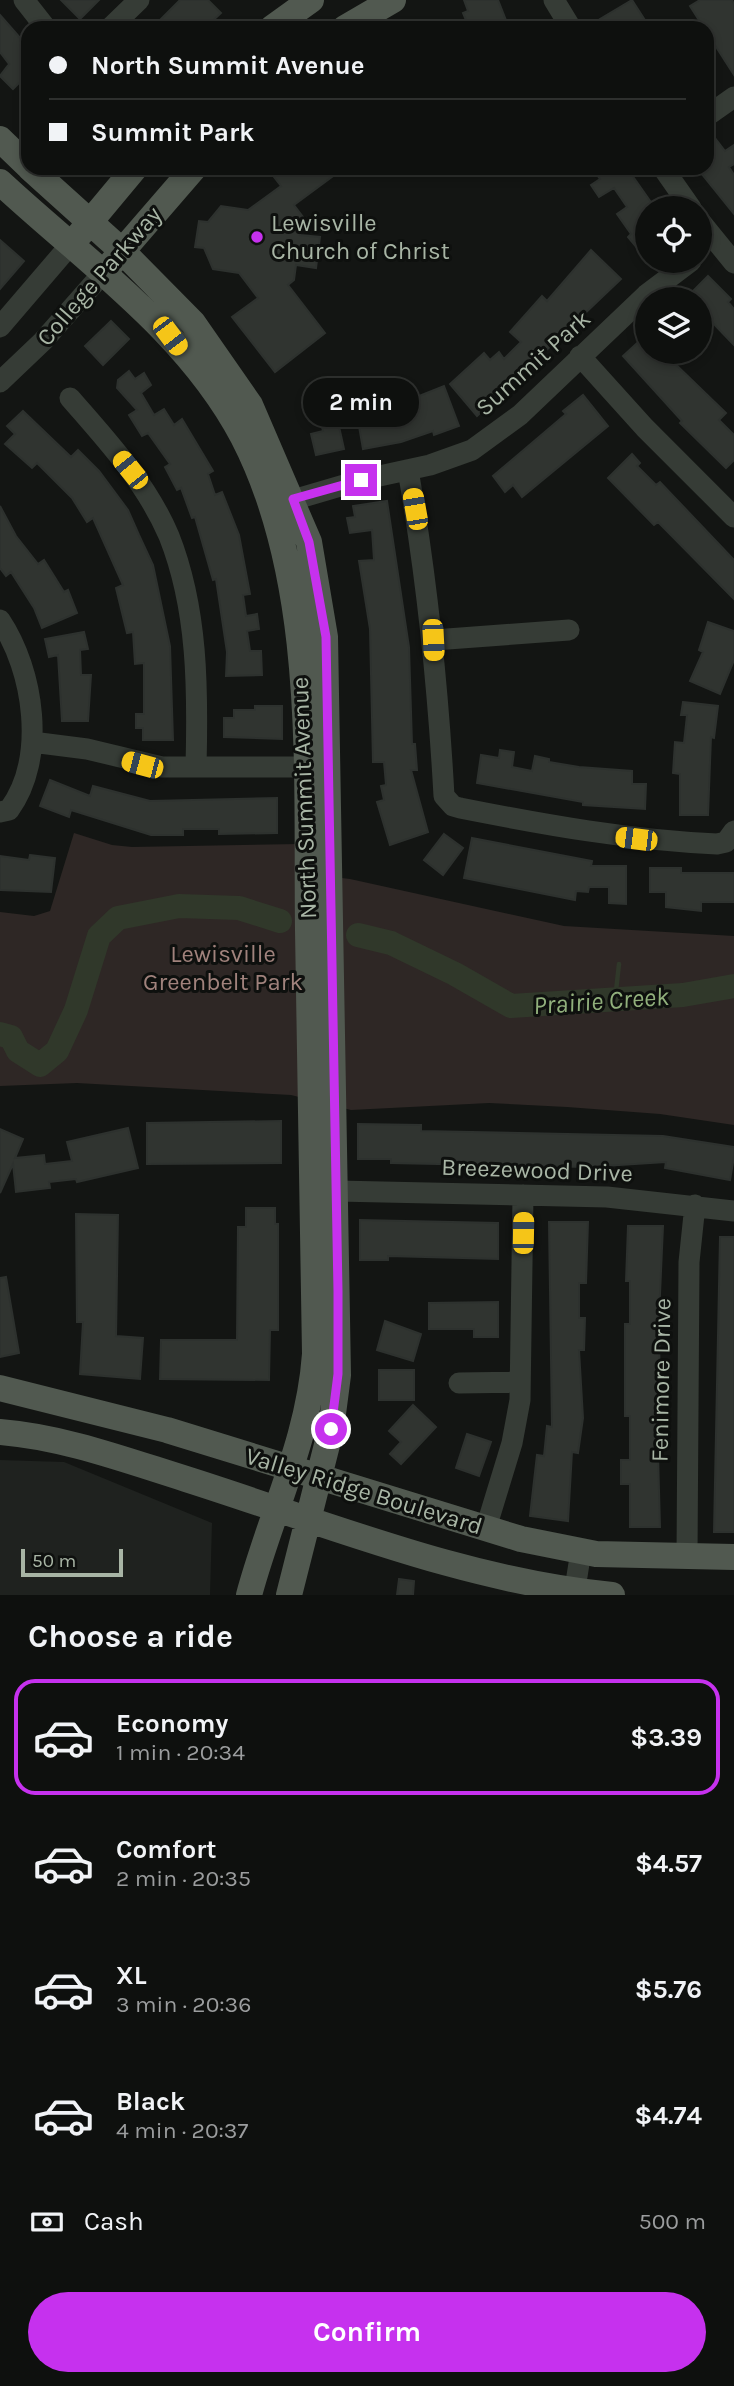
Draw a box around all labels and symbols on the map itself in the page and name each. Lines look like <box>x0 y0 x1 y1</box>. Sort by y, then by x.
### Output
street label: College Parkway <box>31 201 167 351</box>
place label: Lewisville Church of Christ <box>271 209 450 265</box>
marker: Lewisville Church of Christ <box>249 229 265 245</box>
street label: Summit Park <box>470 304 596 422</box>
car <box>149 313 192 359</box>
callout: 2 min <box>303 378 419 428</box>
car <box>109 447 152 493</box>
route end <box>345 464 377 496</box>
car <box>402 486 429 532</box>
car <box>422 618 445 662</box>
street label: North Summit Avenue <box>286 676 322 920</box>
car <box>119 749 166 781</box>
car <box>614 826 659 852</box>
park label: Lewisville Greenbelt Park <box>143 940 303 996</box>
water label: Prairie Creek <box>532 981 671 1021</box>
street label: Breezewood Drive <box>441 1153 633 1187</box>
car <box>513 1212 534 1254</box>
street label: Fenimore Drive <box>646 1298 676 1462</box>
route start <box>315 1413 347 1445</box>
street label: Valley Ridge Boulevard <box>242 1442 486 1540</box>
scale bar <box>21 1546 122 1578</box>

